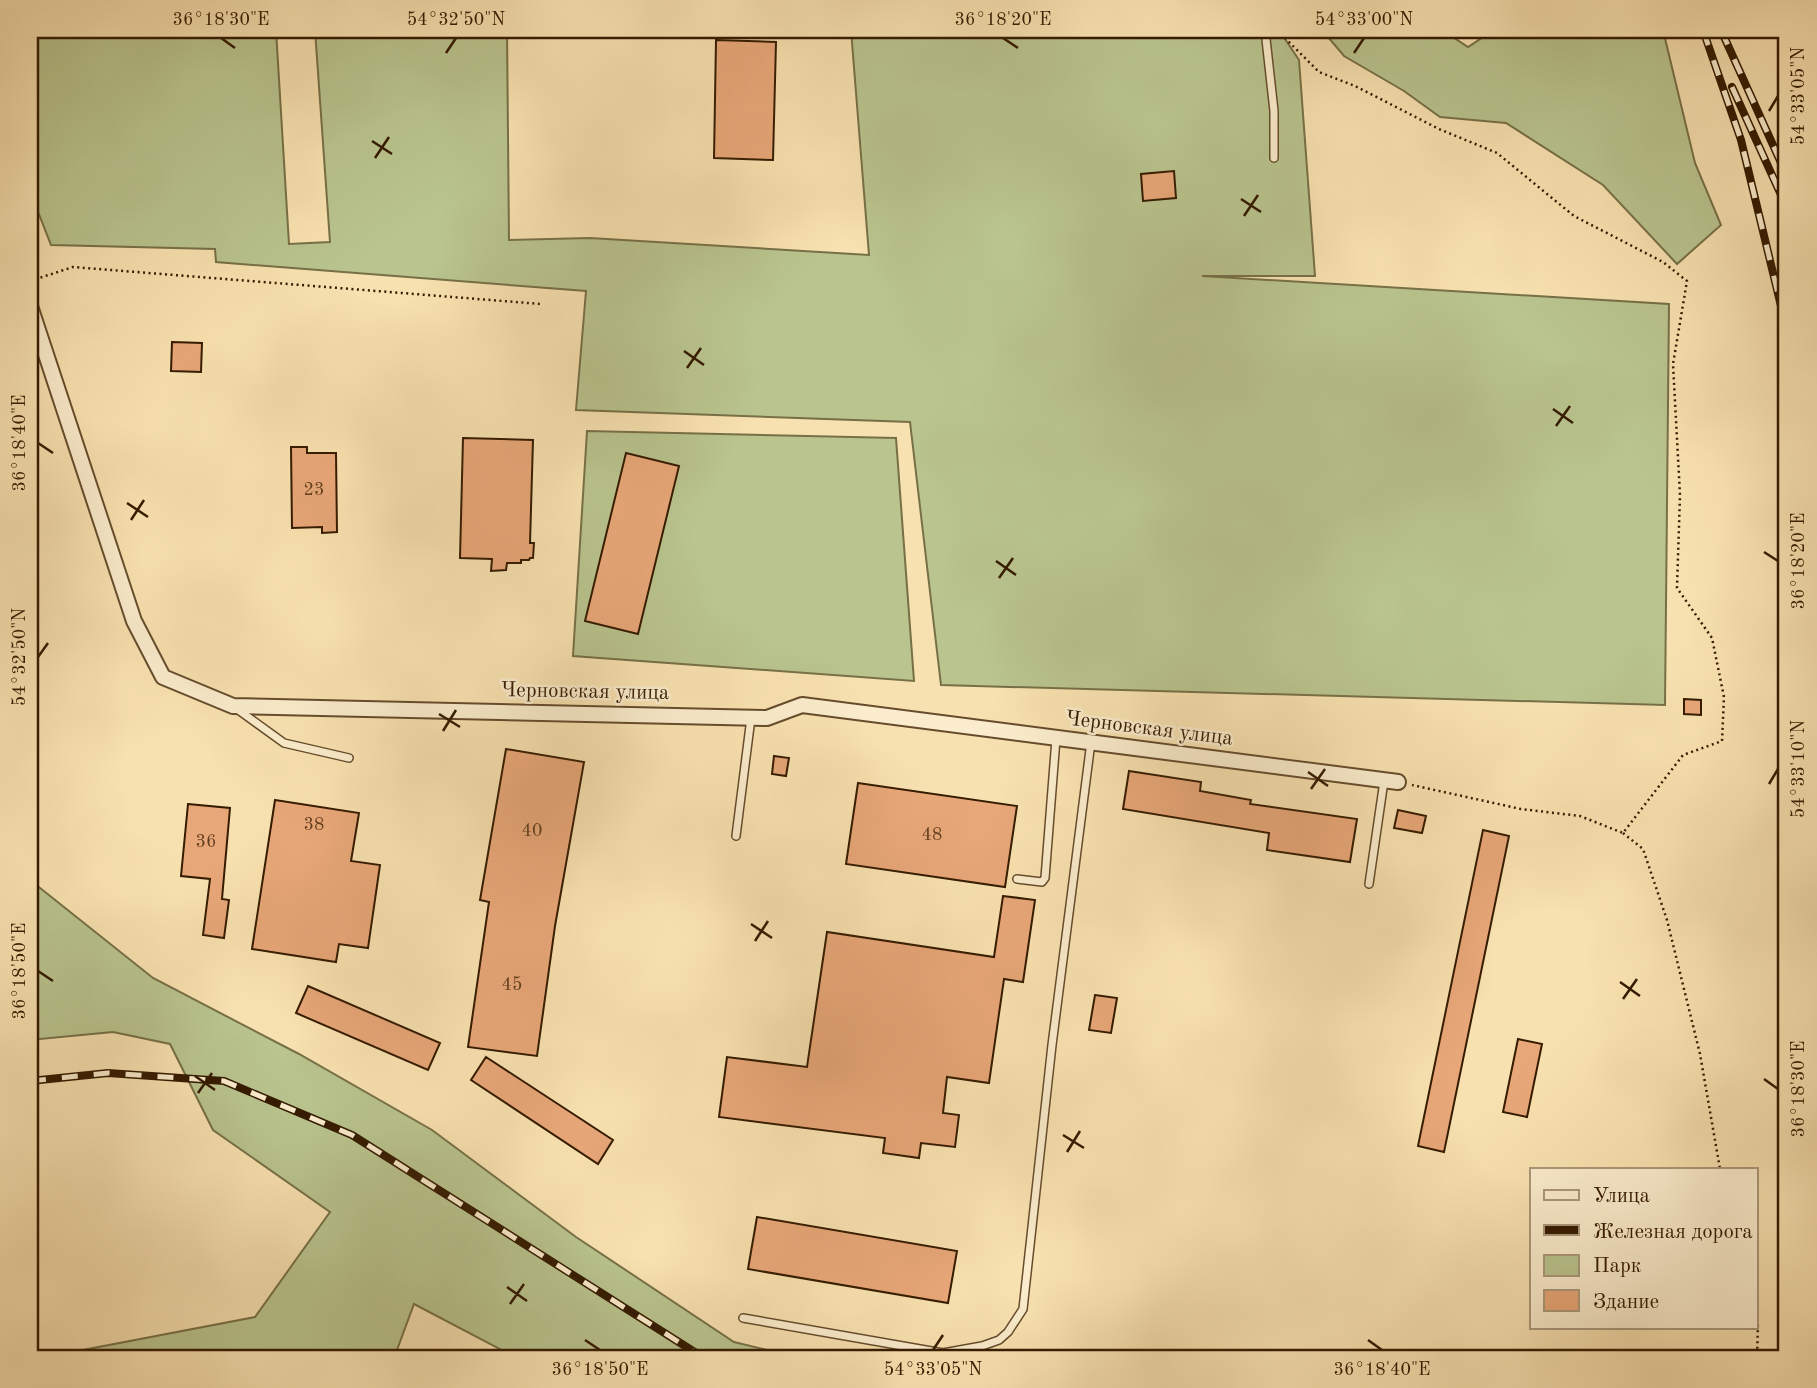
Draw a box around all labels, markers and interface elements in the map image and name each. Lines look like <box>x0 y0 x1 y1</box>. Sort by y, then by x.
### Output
text: 36°18'30"E <box>173 11 269 29</box>
text: 54°32'50"N <box>407 11 505 29</box>
text: 36°18'20"E <box>955 11 1051 29</box>
text: 54°33'00"N <box>1315 11 1413 29</box>
text: 54°33'05"N <box>1790 47 1808 145</box>
text: 36°18'40"E <box>11 395 29 491</box>
house number: 23 <box>304 481 324 499</box>
text: 36°18'20"E <box>1790 513 1808 609</box>
text: 54°32'50"N <box>11 608 29 706</box>
street label: Черновская улица <box>501 680 669 704</box>
street label: Черновская улица <box>1064 708 1234 750</box>
text: 54°33'10"N <box>1790 720 1808 818</box>
house number: 38 <box>304 816 324 834</box>
house number: 40 <box>522 822 542 840</box>
house number: 48 <box>922 826 942 844</box>
house number: 36 <box>196 833 216 851</box>
text: 36°18'50"E <box>11 923 29 1019</box>
house number: 45 <box>502 976 522 994</box>
text: 36°18'30"E <box>1790 1041 1808 1137</box>
legend <box>1530 1168 1758 1328</box>
text: Улица <box>1593 1186 1650 1207</box>
text: Железная дорога <box>1593 1222 1753 1243</box>
text: Парк <box>1593 1256 1642 1277</box>
text: Здание <box>1593 1292 1659 1313</box>
text: 36°18'50"E <box>552 1361 648 1379</box>
text: 54°33'05"N <box>884 1361 982 1379</box>
text: 36°18'40"E <box>1334 1361 1430 1379</box>

